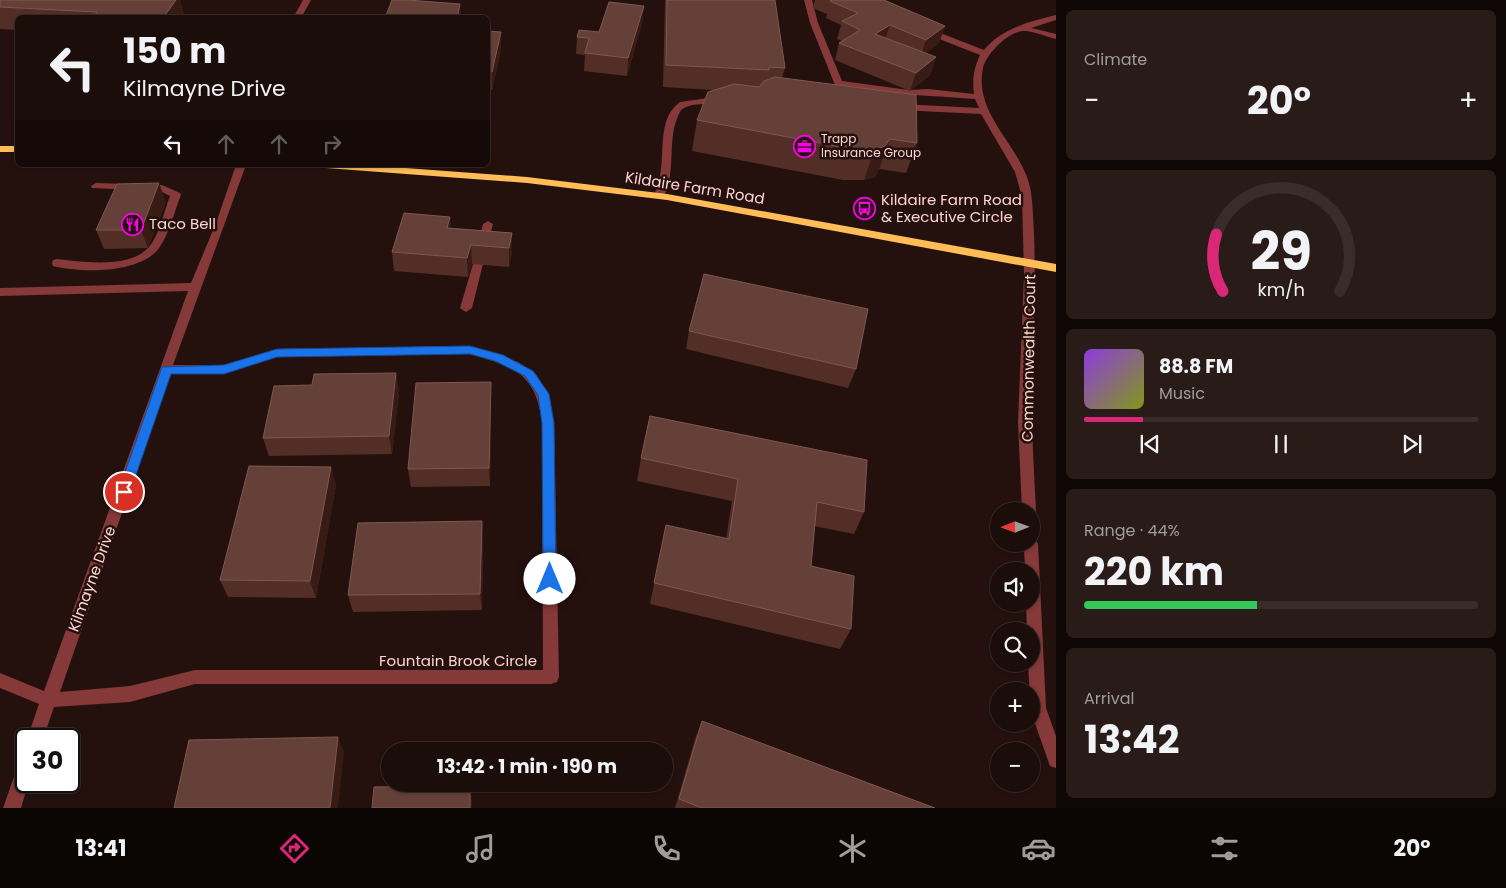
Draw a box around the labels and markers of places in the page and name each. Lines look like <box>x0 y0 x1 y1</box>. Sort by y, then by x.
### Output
place label: Trapp Insurance Group <box>821 130 921 161</box>
office icon: Trapp Insurance Group <box>793 134 817 158</box>
place label: Kildaire Farm Road & Executive Circle <box>881 189 1022 227</box>
bus stop icon: Kildaire Farm Road & Executive Circle <box>853 197 877 221</box>
restaurant icon: Taco Bell <box>121 212 145 236</box>
place label: Taco Bell <box>149 213 216 234</box>
pin <box>103 471 145 513</box>

